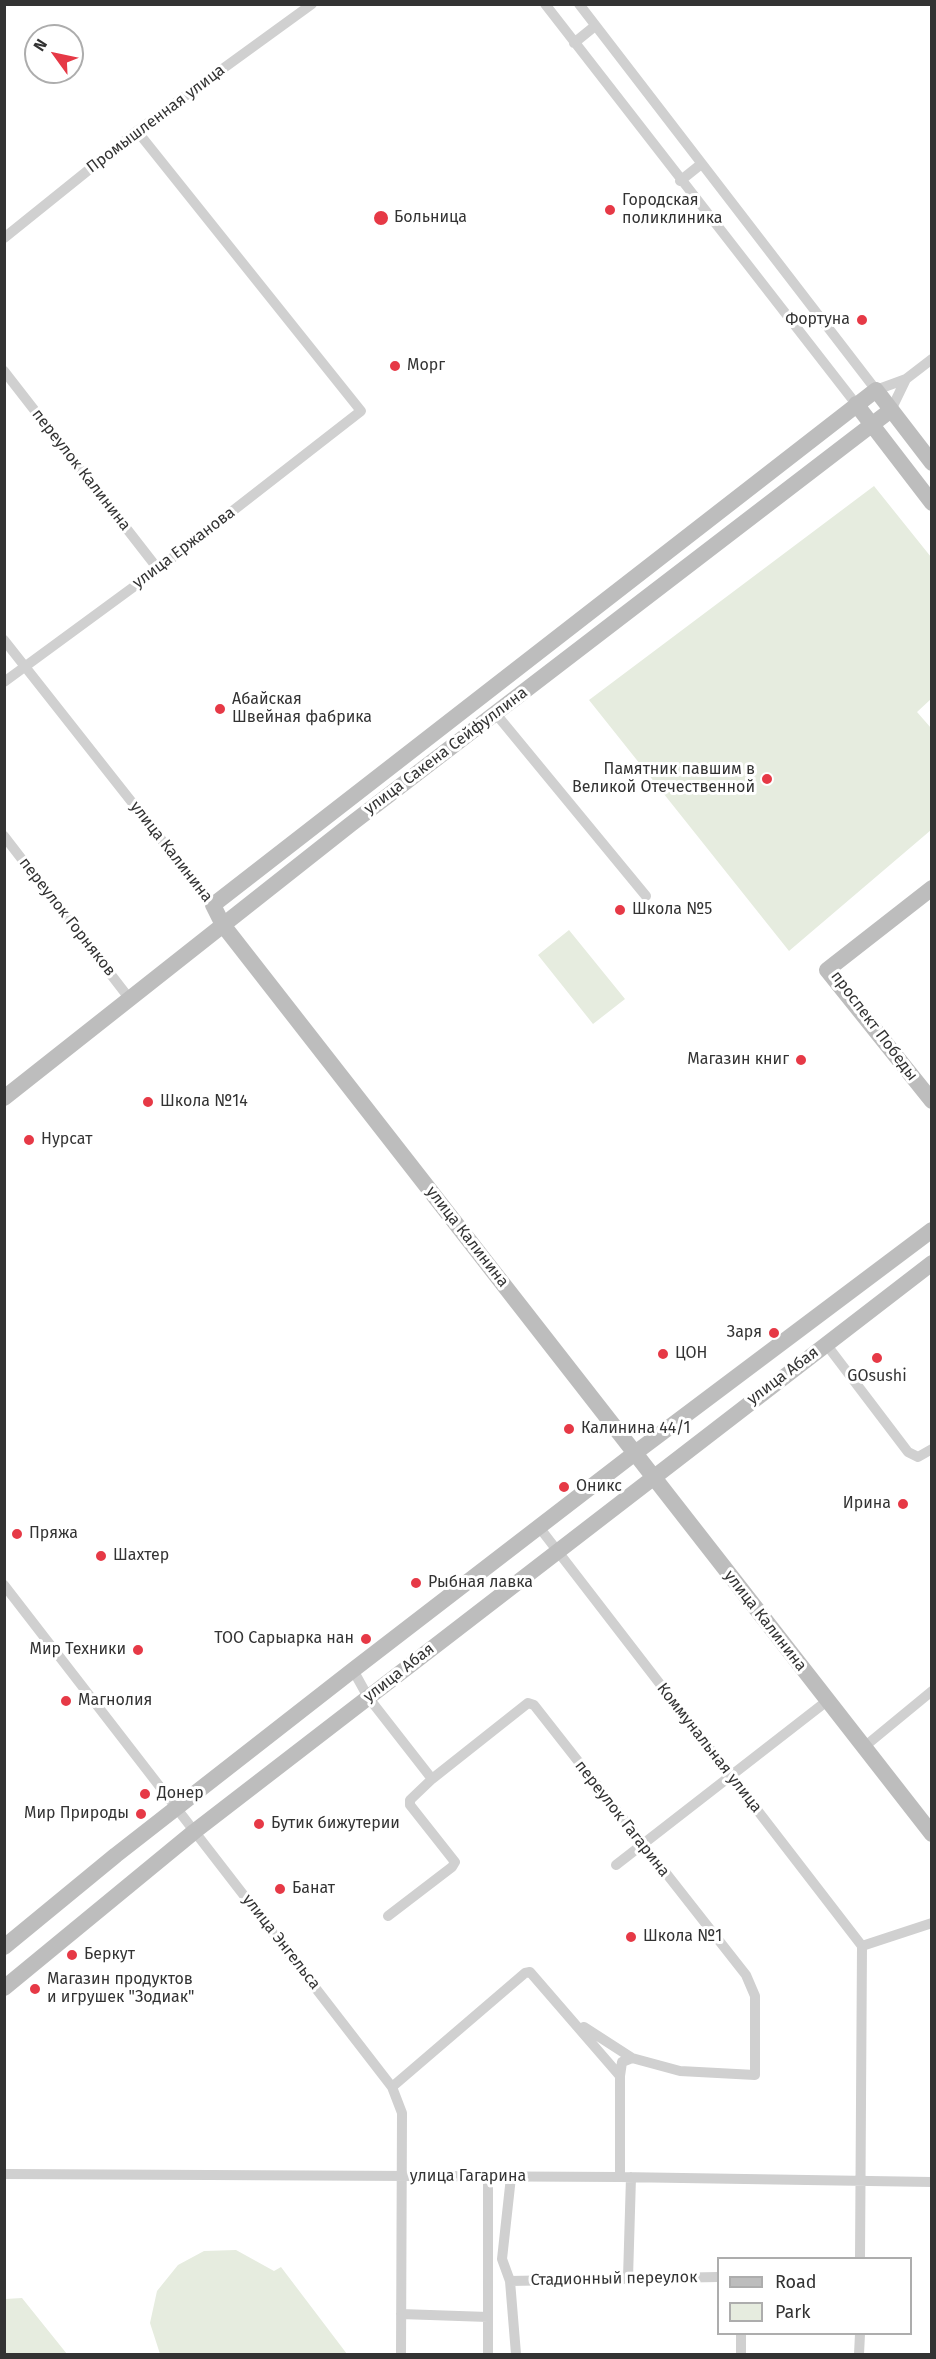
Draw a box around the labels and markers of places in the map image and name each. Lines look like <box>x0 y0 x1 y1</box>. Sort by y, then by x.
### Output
place label: Городская поликлиника <box>622 191 722 229</box>
marker: Городская поликлиника <box>603 203 617 217</box>
place label: Больница <box>394 208 467 228</box>
marker: Больница <box>372 209 390 227</box>
place label: Фортуна <box>785 310 850 330</box>
marker: Фортуна <box>855 313 869 327</box>
place label: Морг <box>407 356 445 376</box>
marker: Морг <box>388 359 402 373</box>
place label: Абайская Швейная фабрика <box>232 690 372 728</box>
marker: Абайская Швейная фабрика <box>213 702 227 716</box>
place label: Памятник павшим в Великой Отечественной <box>572 760 755 798</box>
marker: Памятник павшим в Великой Отечественной <box>760 772 774 786</box>
place label: Школа №5 <box>632 900 712 920</box>
marker: Школа №5 <box>613 903 627 917</box>
place label: Магазин книг <box>687 1050 789 1070</box>
marker: Магазин книг <box>794 1053 808 1067</box>
place label: Школа №14 <box>160 1092 248 1112</box>
marker: Школа №14 <box>141 1095 155 1109</box>
place label: Нурсат <box>41 1130 92 1150</box>
marker: Нурсат <box>22 1133 36 1147</box>
place label: Заря <box>727 1323 762 1343</box>
marker: Заря <box>767 1326 781 1340</box>
place label: ЦОН <box>675 1344 707 1364</box>
marker: ЦОН <box>656 1347 670 1361</box>
marker: GOsushi <box>870 1351 884 1365</box>
place label: GOsushi <box>847 1367 907 1387</box>
place label: Калинина 44/1 <box>581 1419 690 1439</box>
marker: Калинина 44/1 <box>562 1422 576 1436</box>
place label: Оникс <box>576 1477 622 1497</box>
marker: Оникс <box>557 1480 571 1494</box>
place label: Ирина <box>843 1494 891 1514</box>
marker: Ирина <box>896 1497 910 1511</box>
place label: Пряжа <box>29 1524 78 1544</box>
marker: Пряжа <box>10 1527 24 1541</box>
place label: Шахтер <box>113 1546 169 1566</box>
marker: Шахтер <box>94 1549 108 1563</box>
place label: Рыбная лавка <box>428 1573 533 1593</box>
marker: Рыбная лавка <box>409 1576 423 1590</box>
place label: ТОО Сарыарка нан <box>214 1629 354 1649</box>
marker: ТОО Сарыарка нан <box>359 1632 373 1646</box>
place label: Мир Техники <box>29 1640 126 1660</box>
marker: Мир Техники <box>131 1643 145 1657</box>
place label: Магнолия <box>78 1691 152 1711</box>
marker: Магнолия <box>59 1694 73 1708</box>
place label: Донер <box>157 1784 204 1804</box>
marker: Донер <box>138 1787 152 1801</box>
place label: Мир Природы <box>24 1804 129 1824</box>
marker: Мир Природы <box>134 1807 148 1821</box>
place label: Бутик бижутерии <box>271 1814 400 1834</box>
marker: Бутик бижутерии <box>252 1817 266 1831</box>
place label: Банат <box>292 1879 335 1899</box>
marker: Банат <box>273 1882 287 1896</box>
place label: Школа №1 <box>643 1927 722 1947</box>
marker: Школа №1 <box>624 1930 638 1944</box>
place label: Беркут <box>84 1945 135 1965</box>
marker: Беркут <box>65 1948 79 1962</box>
place label: Магазин продуктов и игрушек "Зодиак" <box>47 1970 194 2008</box>
marker: Магазин продуктов и игрушек "Зодиак" <box>28 1982 42 1996</box>

